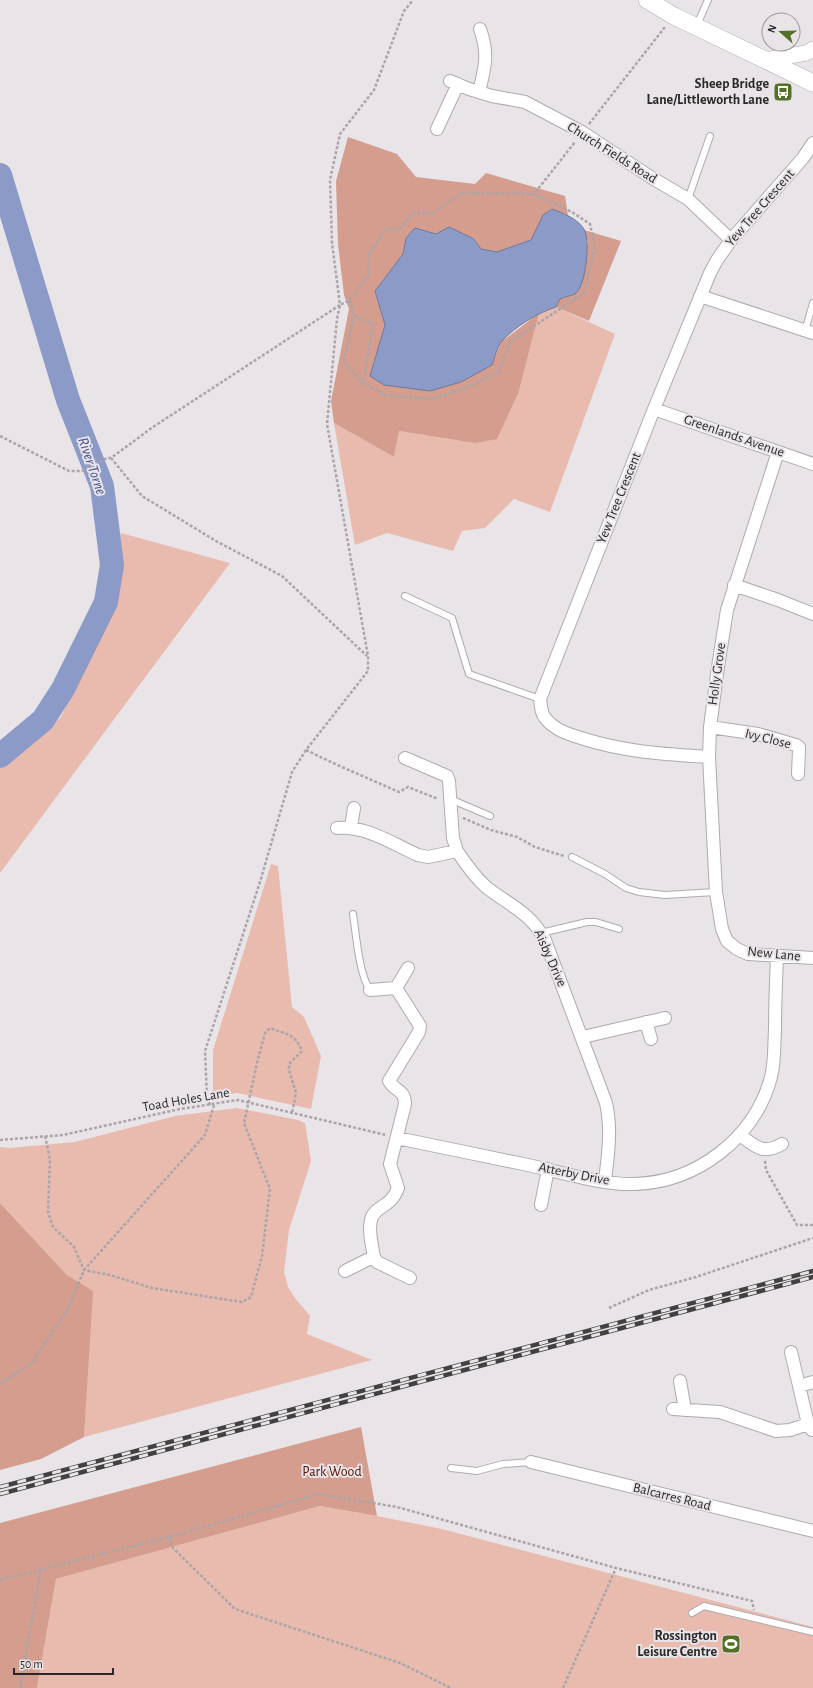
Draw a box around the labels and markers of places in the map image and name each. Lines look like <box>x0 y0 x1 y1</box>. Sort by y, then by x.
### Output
place label: Sheep Bridge Lane/Littleworth Lane <box>646 77 769 107</box>
bus stop icon: Sheep Bridge Lane/Littleworth Lane <box>772 81 794 103</box>
place label: Rossington Leisure Centre <box>637 1629 717 1659</box>
sports icon: Rossington Leisure Centre <box>720 1633 742 1655</box>

